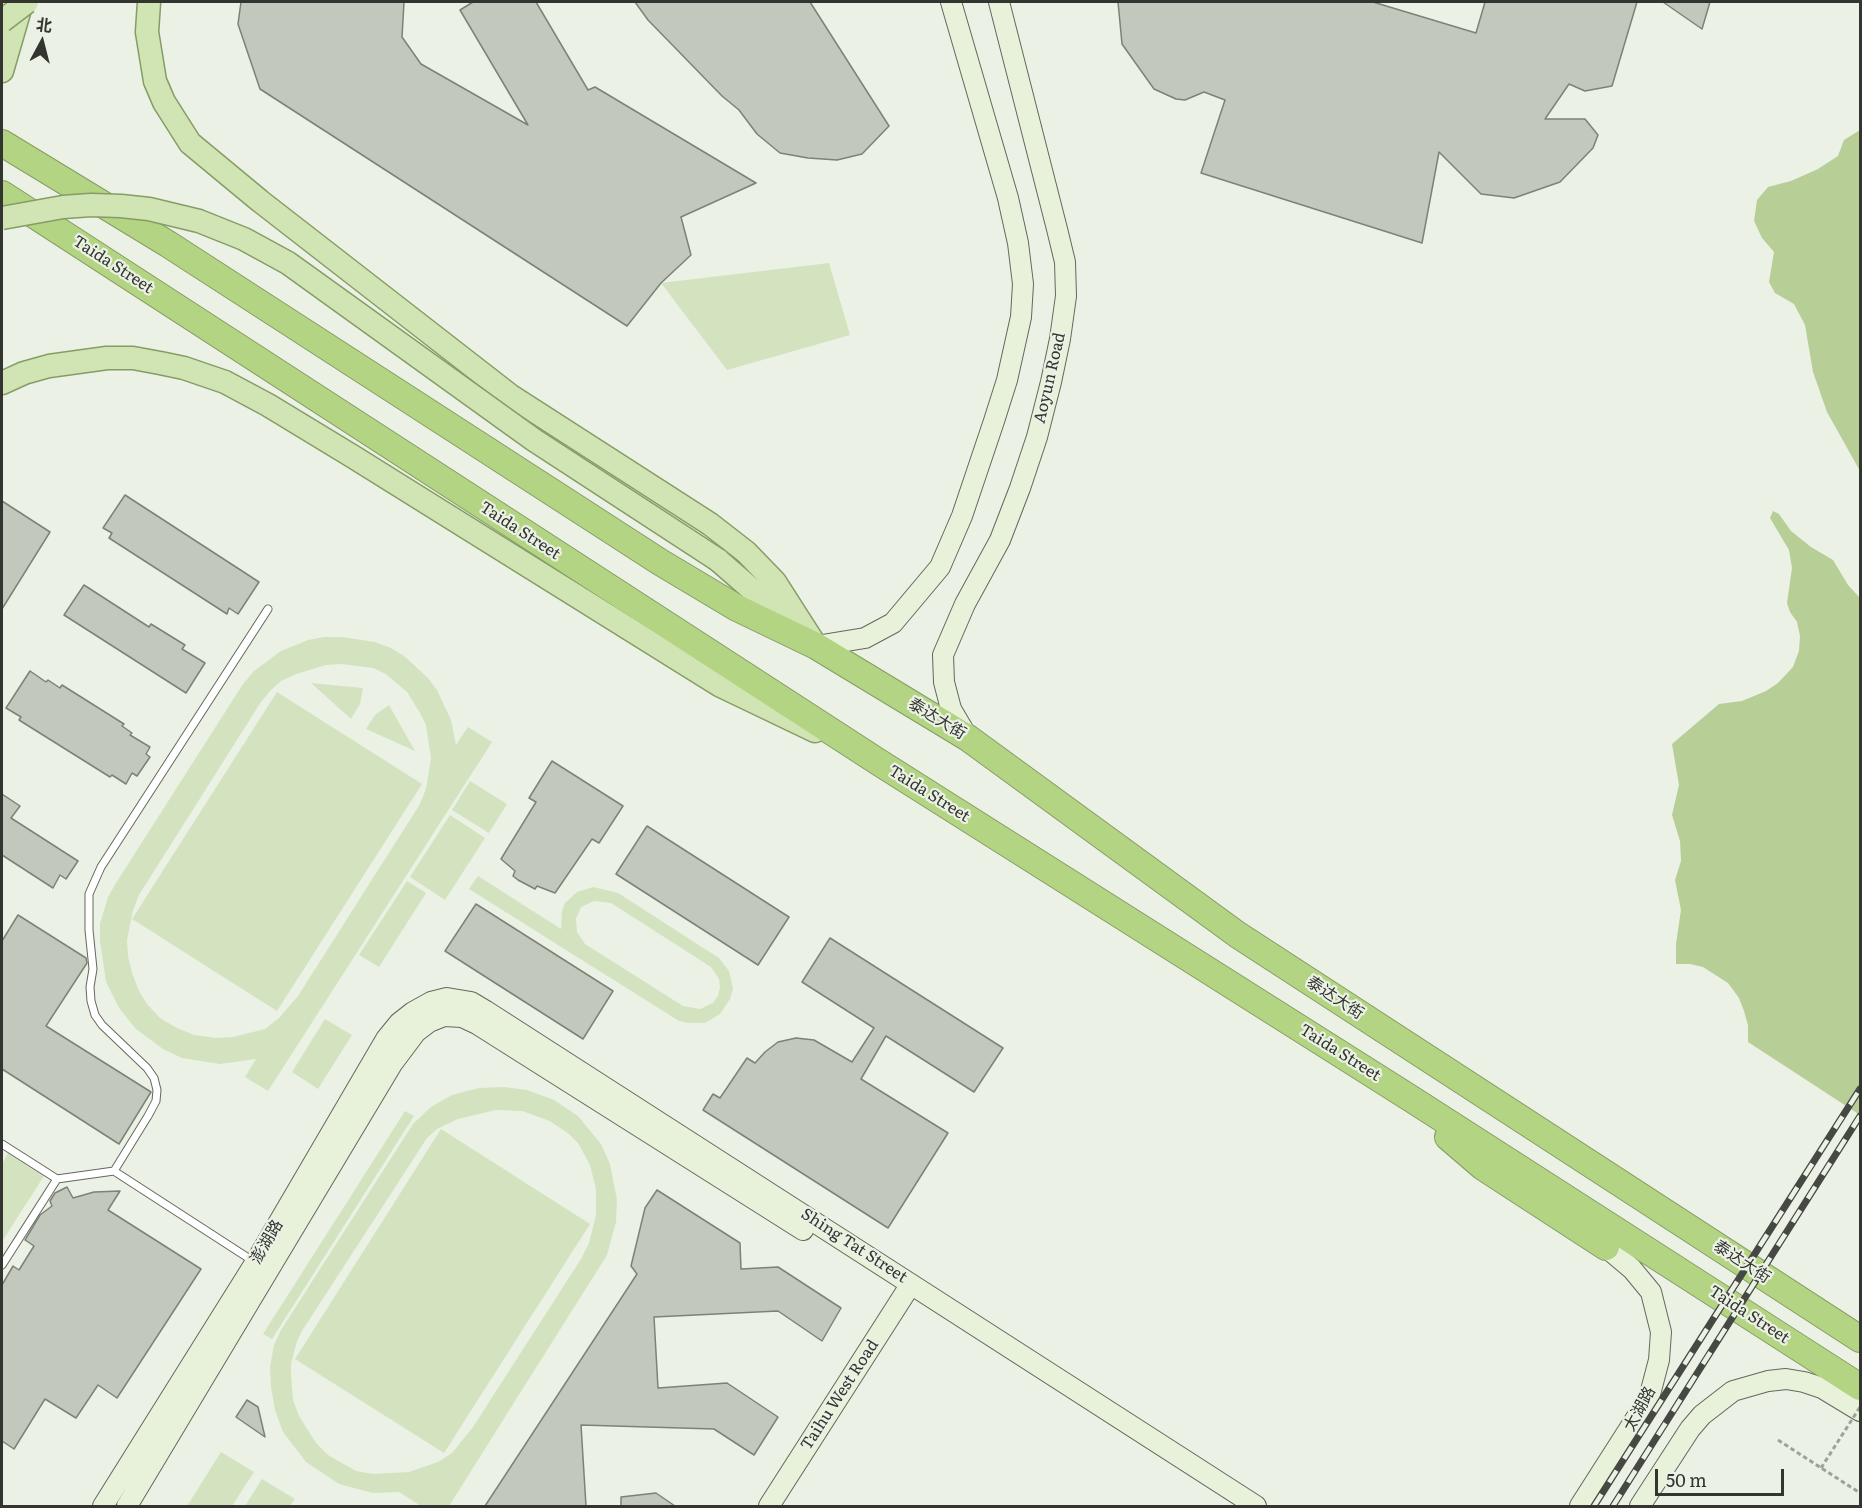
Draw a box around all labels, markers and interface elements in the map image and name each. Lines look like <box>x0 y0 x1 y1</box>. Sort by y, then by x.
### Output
text: 北 <box>35 11 54 37</box>
north arrow <box>12 12 72 72</box>
street label: Taida Street <box>69 232 157 298</box>
street label: Aoyun Road <box>1030 331 1070 425</box>
street label: Taida Street <box>476 498 564 564</box>
street label: 泰达大街 <box>905 694 969 744</box>
street label: Taida Street <box>885 761 973 827</box>
street label: 泰达大街 <box>1303 973 1367 1023</box>
street label: Taida Street <box>1296 1020 1384 1086</box>
street label: Shing Tat Street <box>797 1205 911 1287</box>
street label: 澎湖路 <box>247 1216 287 1268</box>
street label: 泰达大街 <box>1710 1237 1774 1287</box>
street label: Taida Street <box>1705 1282 1793 1348</box>
street label: Taihu West Road <box>797 1336 883 1454</box>
street label: 太湖路 <box>1620 1383 1660 1435</box>
scale bar <box>1658 1457 1787 1495</box>
text: 50 m <box>1666 1466 1707 1493</box>

